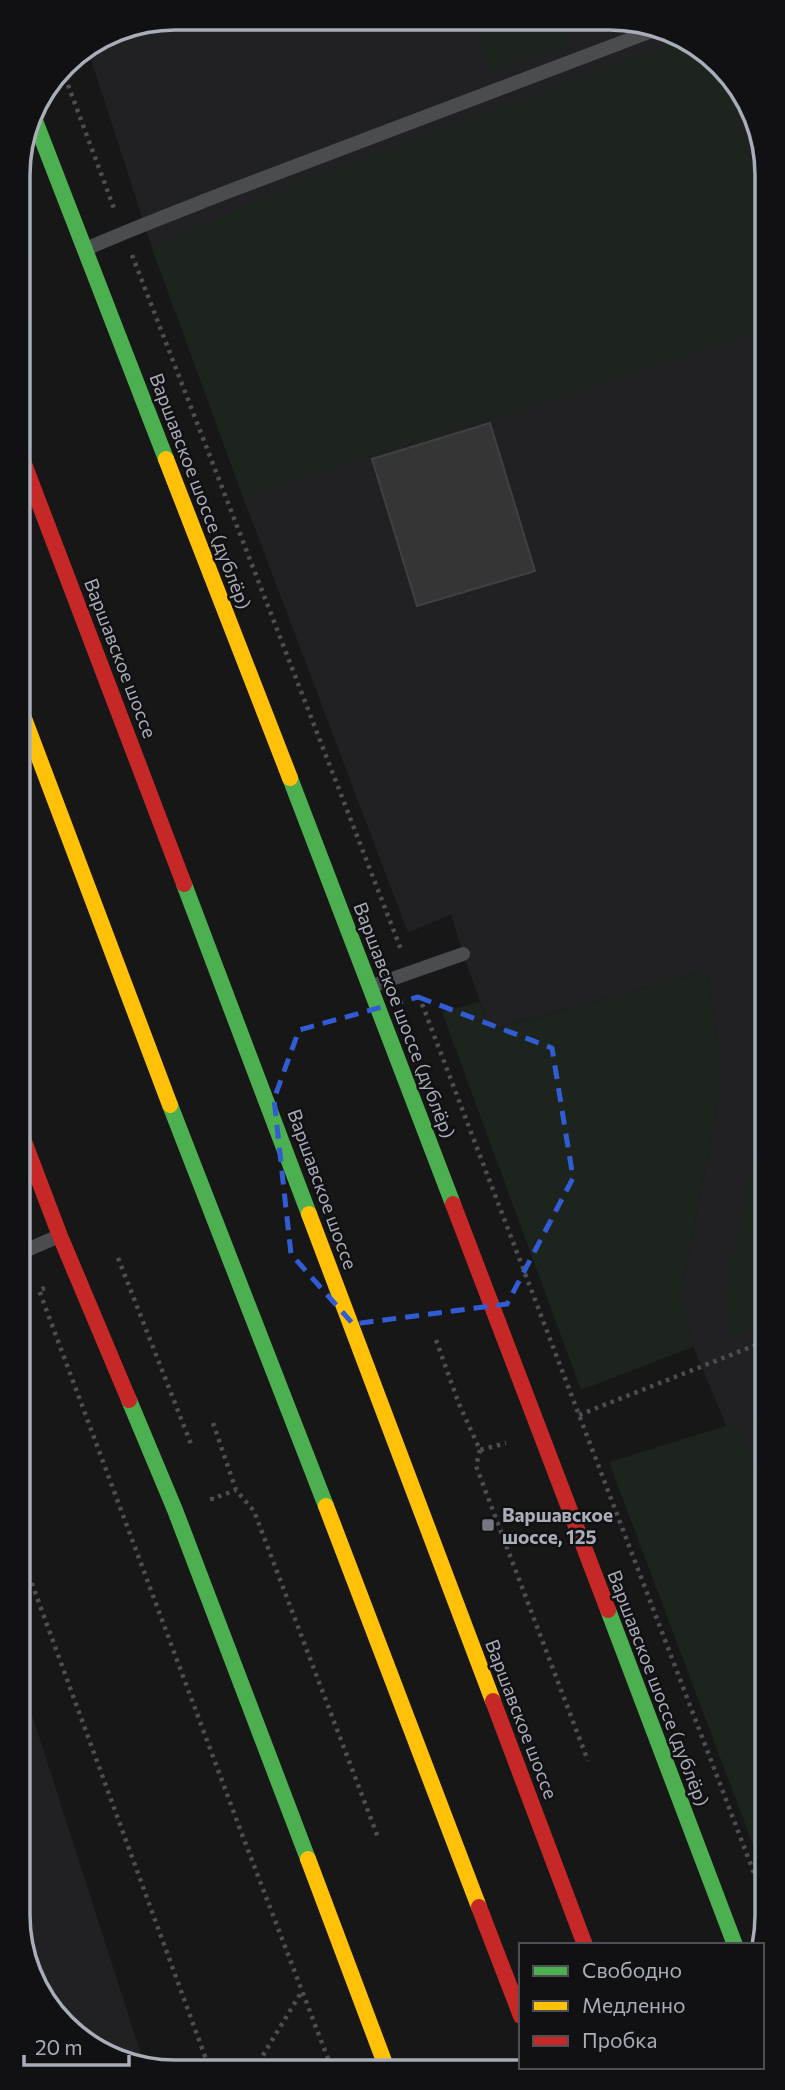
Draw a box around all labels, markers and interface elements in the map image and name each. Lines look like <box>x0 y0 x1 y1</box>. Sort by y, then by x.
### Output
street label: Варшавское шоссе (дублёр) <box>145 370 257 612</box>
street label: Варшавское шоссе <box>80 575 162 741</box>
street label: Варшавское шоссе (дублёр) <box>349 899 461 1141</box>
street label: Варшавское шоссе <box>283 1106 363 1272</box>
place label: Варшавское шоссе, 125 <box>502 1503 613 1548</box>
marker: Варшавское шоссе, 125 <box>480 1517 496 1533</box>
street label: Варшавское шоссе (дублёр) <box>603 1567 715 1809</box>
street label: Варшавское шоссе <box>481 1636 563 1802</box>
legend <box>519 1943 764 2069</box>
text: Свободно <box>582 1957 682 1982</box>
text: Медленно <box>582 1992 686 2017</box>
scale bar <box>24 2024 130 2068</box>
text: Пробка <box>582 2027 657 2052</box>
text: 20 m <box>35 2034 83 2059</box>

